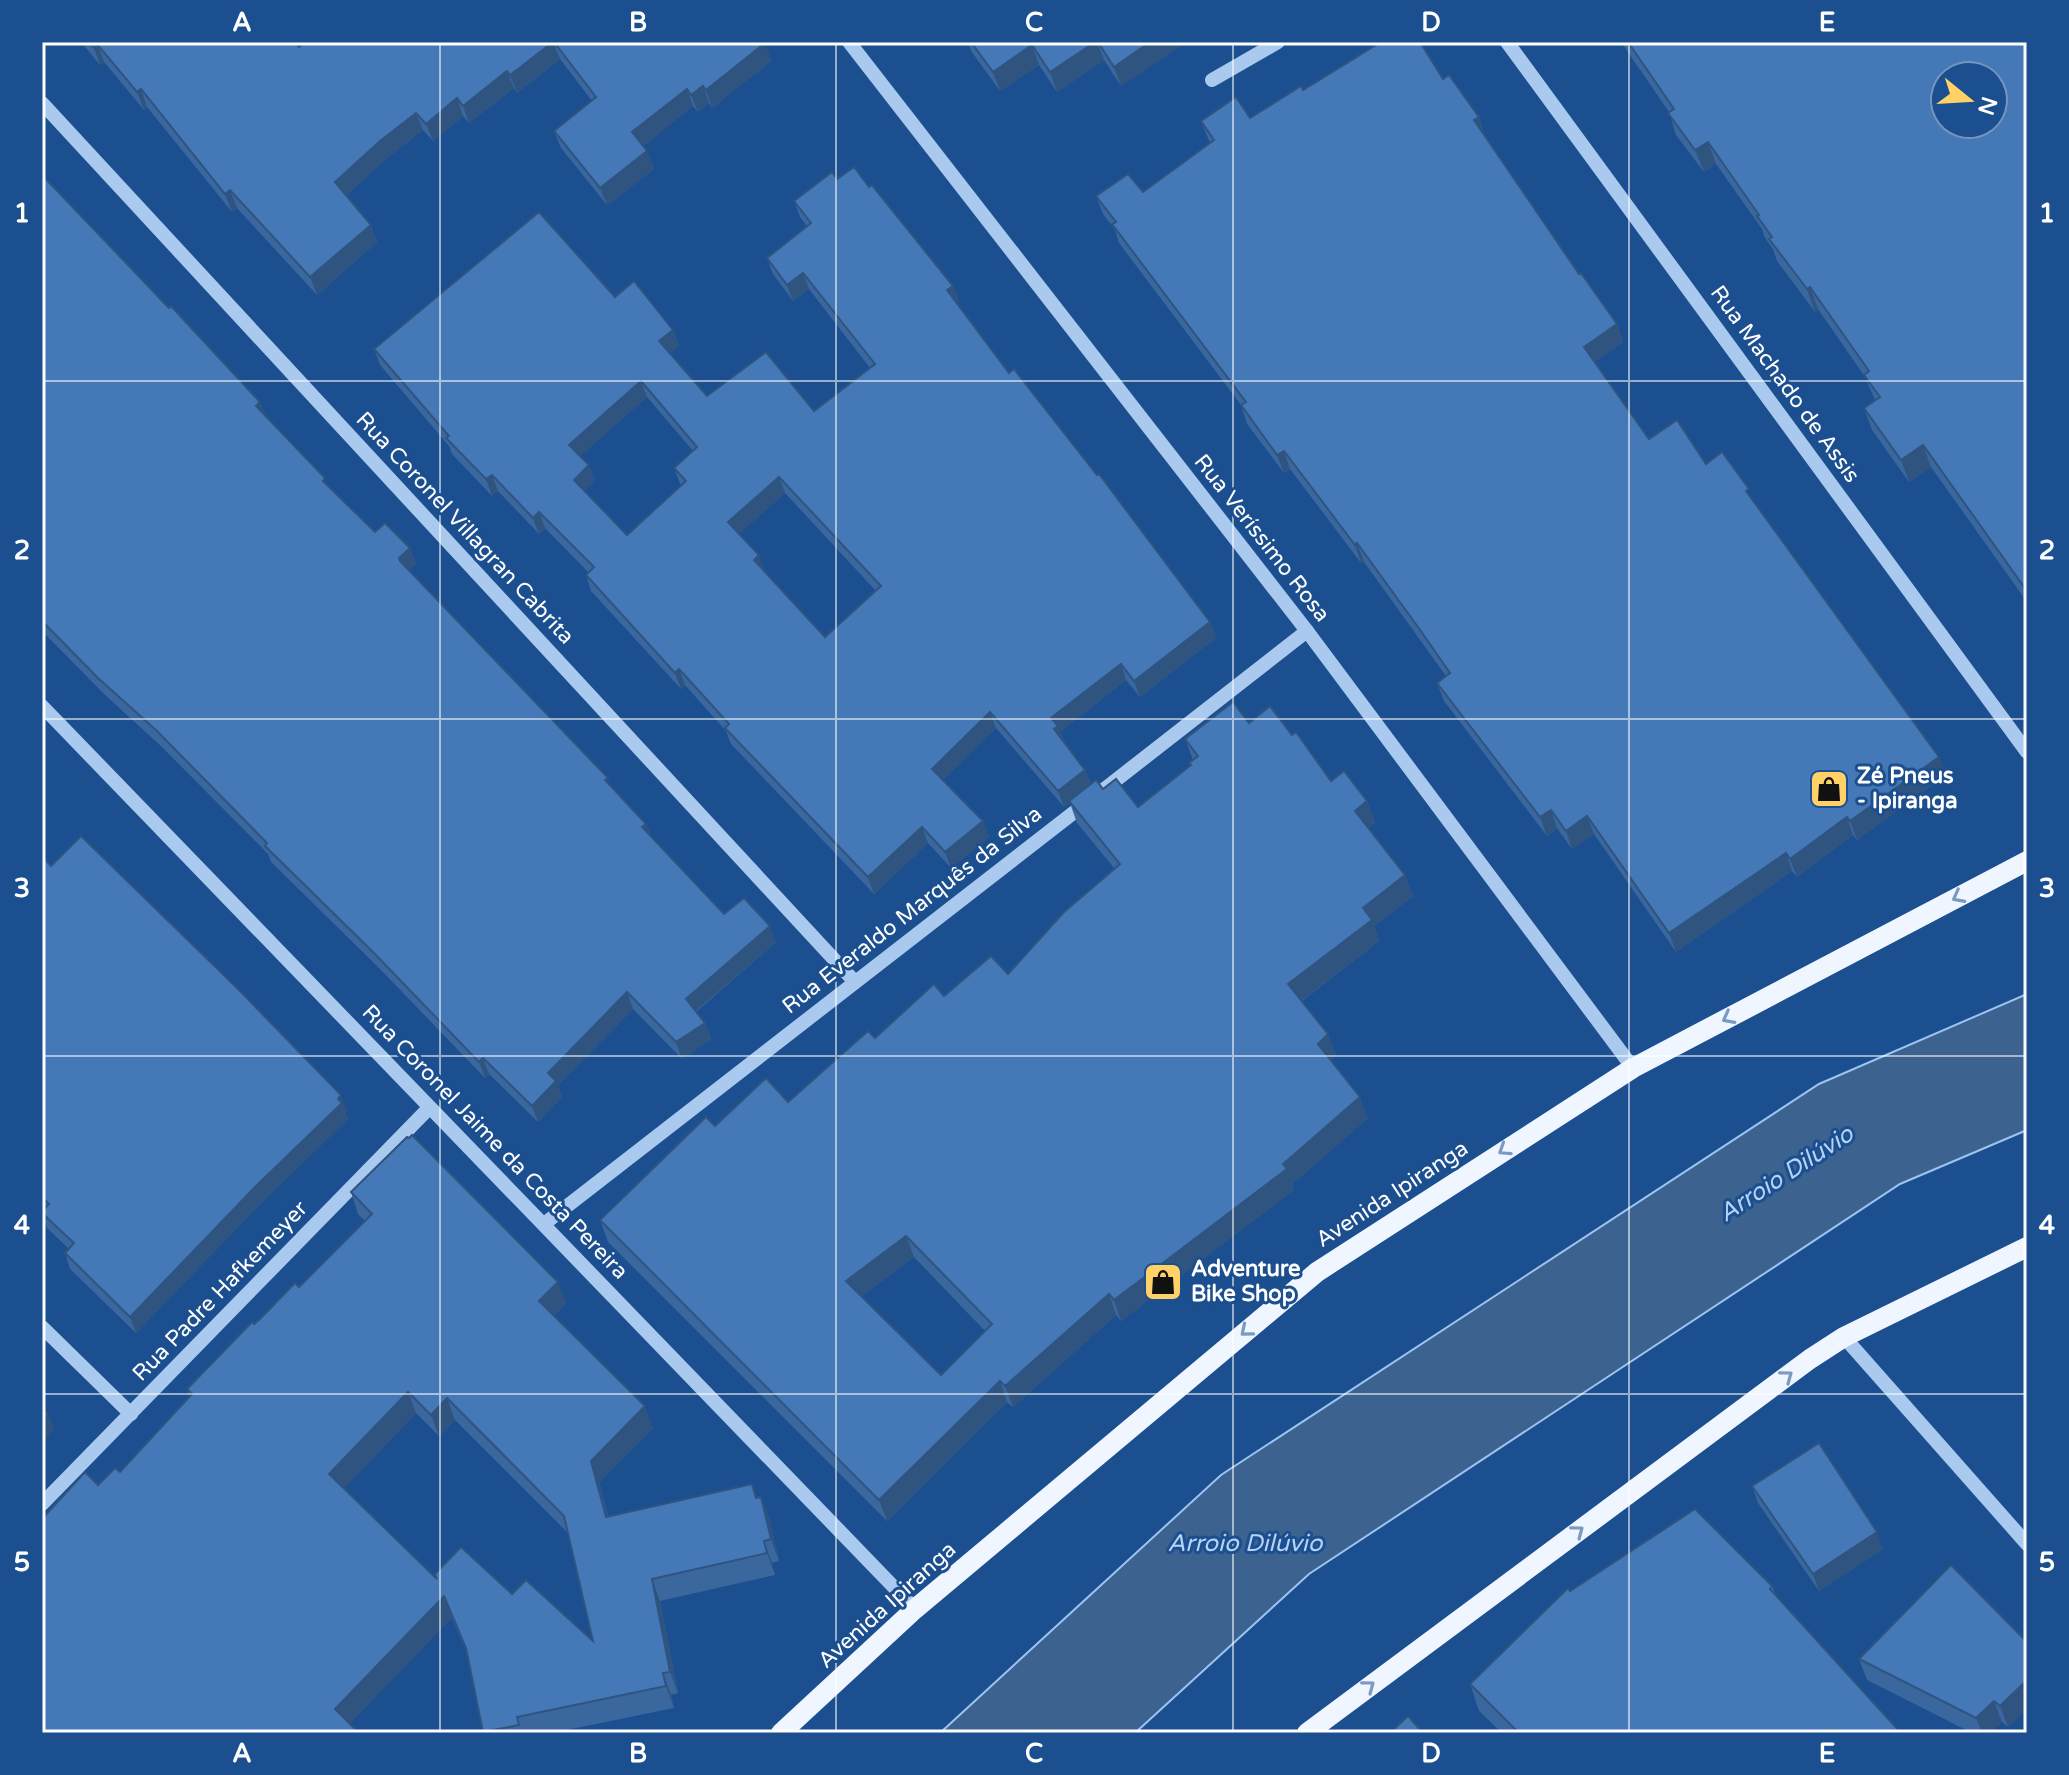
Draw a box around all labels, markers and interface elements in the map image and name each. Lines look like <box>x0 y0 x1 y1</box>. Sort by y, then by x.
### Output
text: A <box>232 7 252 38</box>
text: B <box>629 7 647 38</box>
text: C <box>1025 7 1043 38</box>
text: D <box>1421 7 1441 38</box>
text: E <box>1819 7 1835 38</box>
north arrow <box>1929 60 2009 140</box>
text: N <box>1972 93 2002 118</box>
text: 1 <box>14 198 30 229</box>
text: 1 <box>2039 198 2055 229</box>
street label: Rua Machado de Assis <box>1705 281 1865 487</box>
street label: Rua Coronel Villagran Cabrita <box>351 407 579 649</box>
street label: Rua Veríssimo Rosa <box>1189 449 1335 627</box>
text: 2 <box>14 535 30 566</box>
text: 2 <box>2039 535 2055 566</box>
place label: Zé Pneus - Ipiranga <box>1857 763 1958 814</box>
shop icon: Zé Pneus - Ipiranga <box>1808 768 1850 810</box>
street label: Rua Everaldo Marquês da Silva <box>777 801 1047 1019</box>
text: 3 <box>14 873 30 904</box>
text: 3 <box>2039 873 2055 904</box>
one-way arrow <box>1952 887 1966 902</box>
street label: Rua Coronel Jaime da Costa Pereira <box>357 999 633 1285</box>
one-way arrow <box>1721 1008 1736 1023</box>
water label: Arroio Dilúvio <box>1713 1119 1860 1228</box>
street label: Avenida Ipiranga <box>1311 1135 1473 1253</box>
one-way arrow <box>1499 1141 1513 1156</box>
street label: Rua Padre Hafkemeyer <box>127 1195 313 1386</box>
text: 4 <box>14 1210 30 1241</box>
text: 4 <box>2039 1210 2055 1241</box>
place label: Adventure Bike Shop <box>1191 1256 1300 1307</box>
shop icon: Adventure Bike Shop <box>1142 1261 1184 1303</box>
one-way arrow <box>1241 1321 1255 1336</box>
one-way arrow <box>1778 1372 1793 1386</box>
one-way arrow <box>1569 1527 1584 1541</box>
water label: Arroio Dilúvio <box>1168 1529 1324 1558</box>
street label: Avenida Ipiranga <box>813 1536 961 1674</box>
text: 5 <box>14 1547 30 1578</box>
text: 5 <box>2039 1547 2055 1578</box>
one-way arrow <box>1361 1682 1375 1696</box>
text: A <box>232 1738 252 1769</box>
text: B <box>629 1738 647 1769</box>
text: C <box>1025 1738 1043 1769</box>
text: D <box>1421 1738 1441 1769</box>
text: E <box>1819 1738 1835 1769</box>

